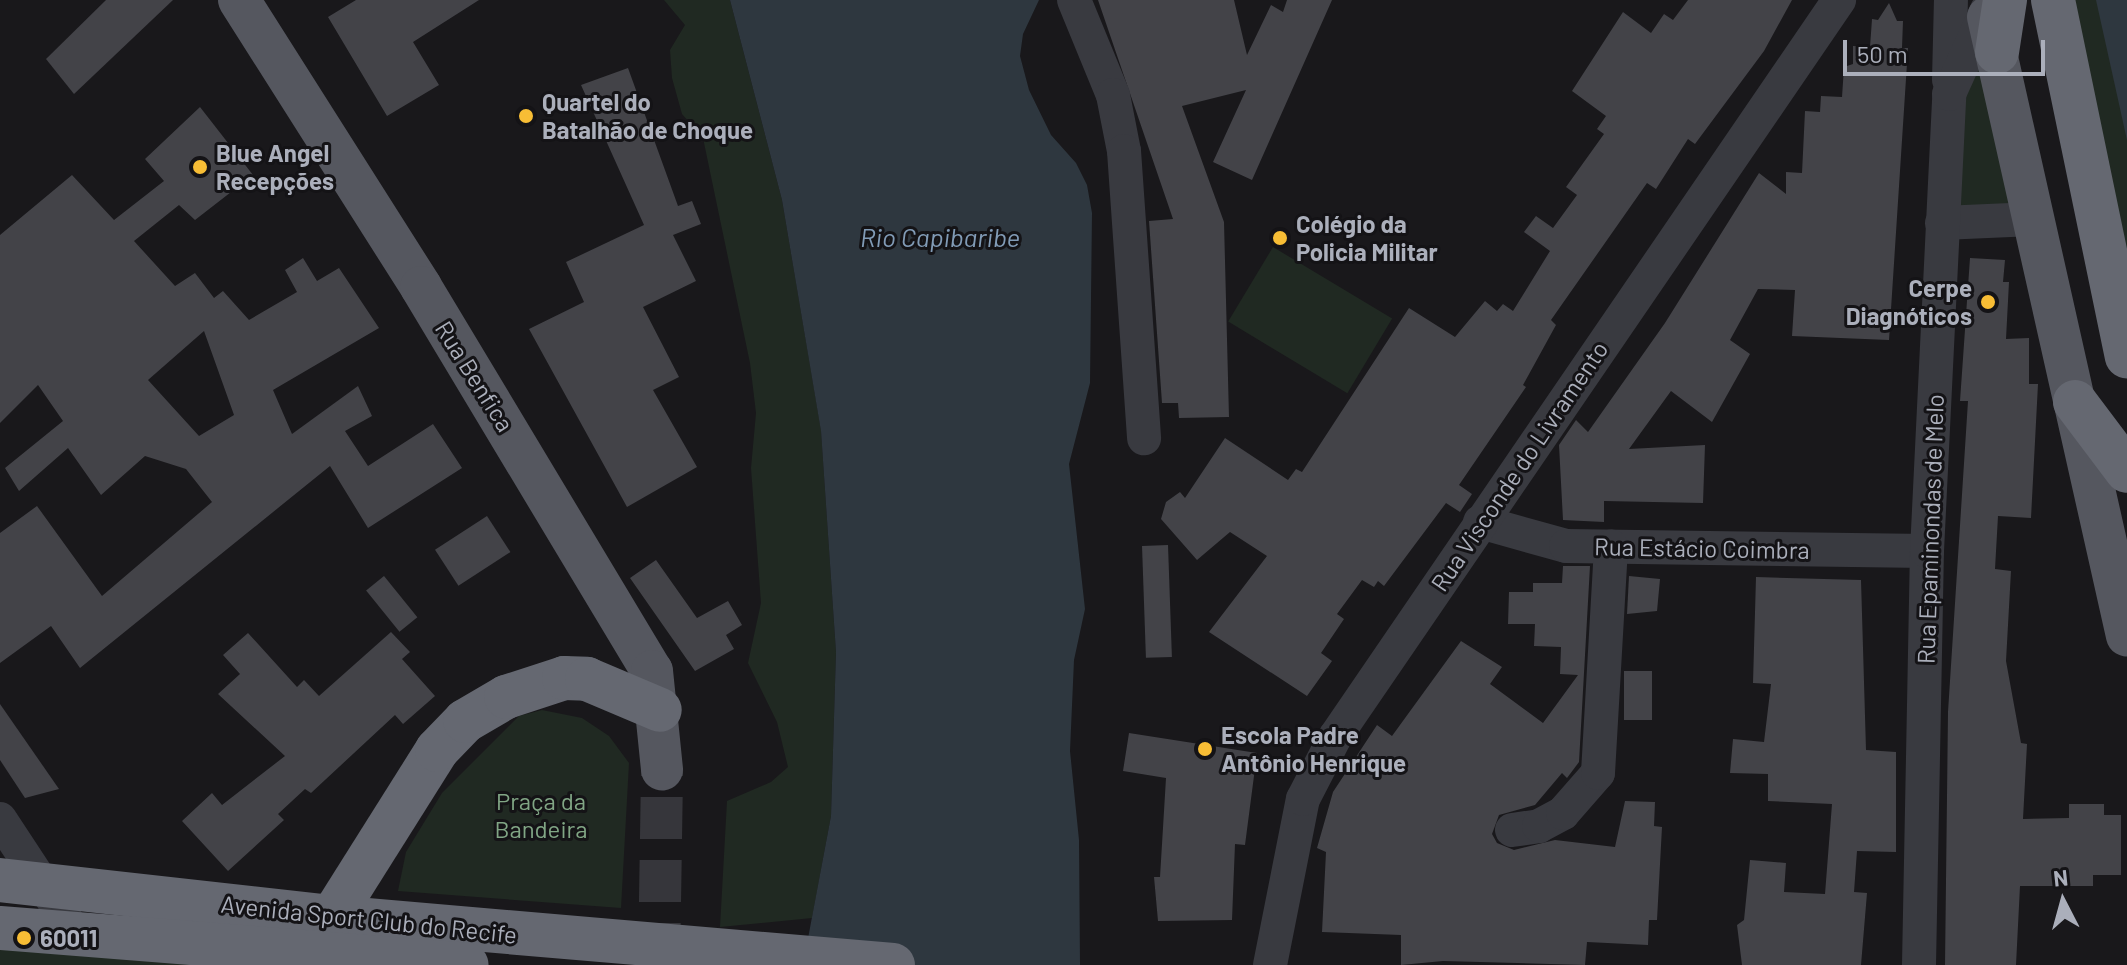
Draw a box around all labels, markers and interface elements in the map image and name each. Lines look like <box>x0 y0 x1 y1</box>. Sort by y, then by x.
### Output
scale bar <box>1847 24 2049 74</box>
text: 50 m <box>1857 39 1908 68</box>
place label: Quartel do Batalhão de Choque <box>542 88 753 144</box>
marker: Quartel do Batalhão de Choque <box>517 107 535 125</box>
place label: Blue Angel Recepções <box>216 139 334 195</box>
marker: Blue Angel Recepções <box>191 158 209 176</box>
place label: Colégio da Policia Militar <box>1296 210 1438 266</box>
water label: Rio Capibaribe <box>860 221 1020 253</box>
marker: Colégio da Policia Militar <box>1271 229 1289 247</box>
place label: Cerpe Diagnóticos <box>1846 274 1972 330</box>
marker: Cerpe Diagnóticos <box>1979 293 1997 311</box>
street label: Rua Benfica <box>430 315 520 437</box>
street label: Rua Visconde do Livramento <box>1424 336 1614 596</box>
street label: Rua Epaminondas de Melo <box>1911 393 1949 665</box>
street label: Rua Estácio Coimbra <box>1594 532 1810 564</box>
place label: Escola Padre Antônio Henrique <box>1221 721 1406 777</box>
marker: Escola Padre Antônio Henrique <box>1196 740 1214 758</box>
park label: Praça da Bandeira <box>495 787 587 843</box>
north arrow <box>2023 861 2103 941</box>
text: N <box>2052 863 2069 891</box>
street label: Avenida Sport Club do Recife <box>219 889 519 949</box>
place label: 60011 <box>40 924 97 952</box>
marker: 60011 <box>15 929 33 947</box>

